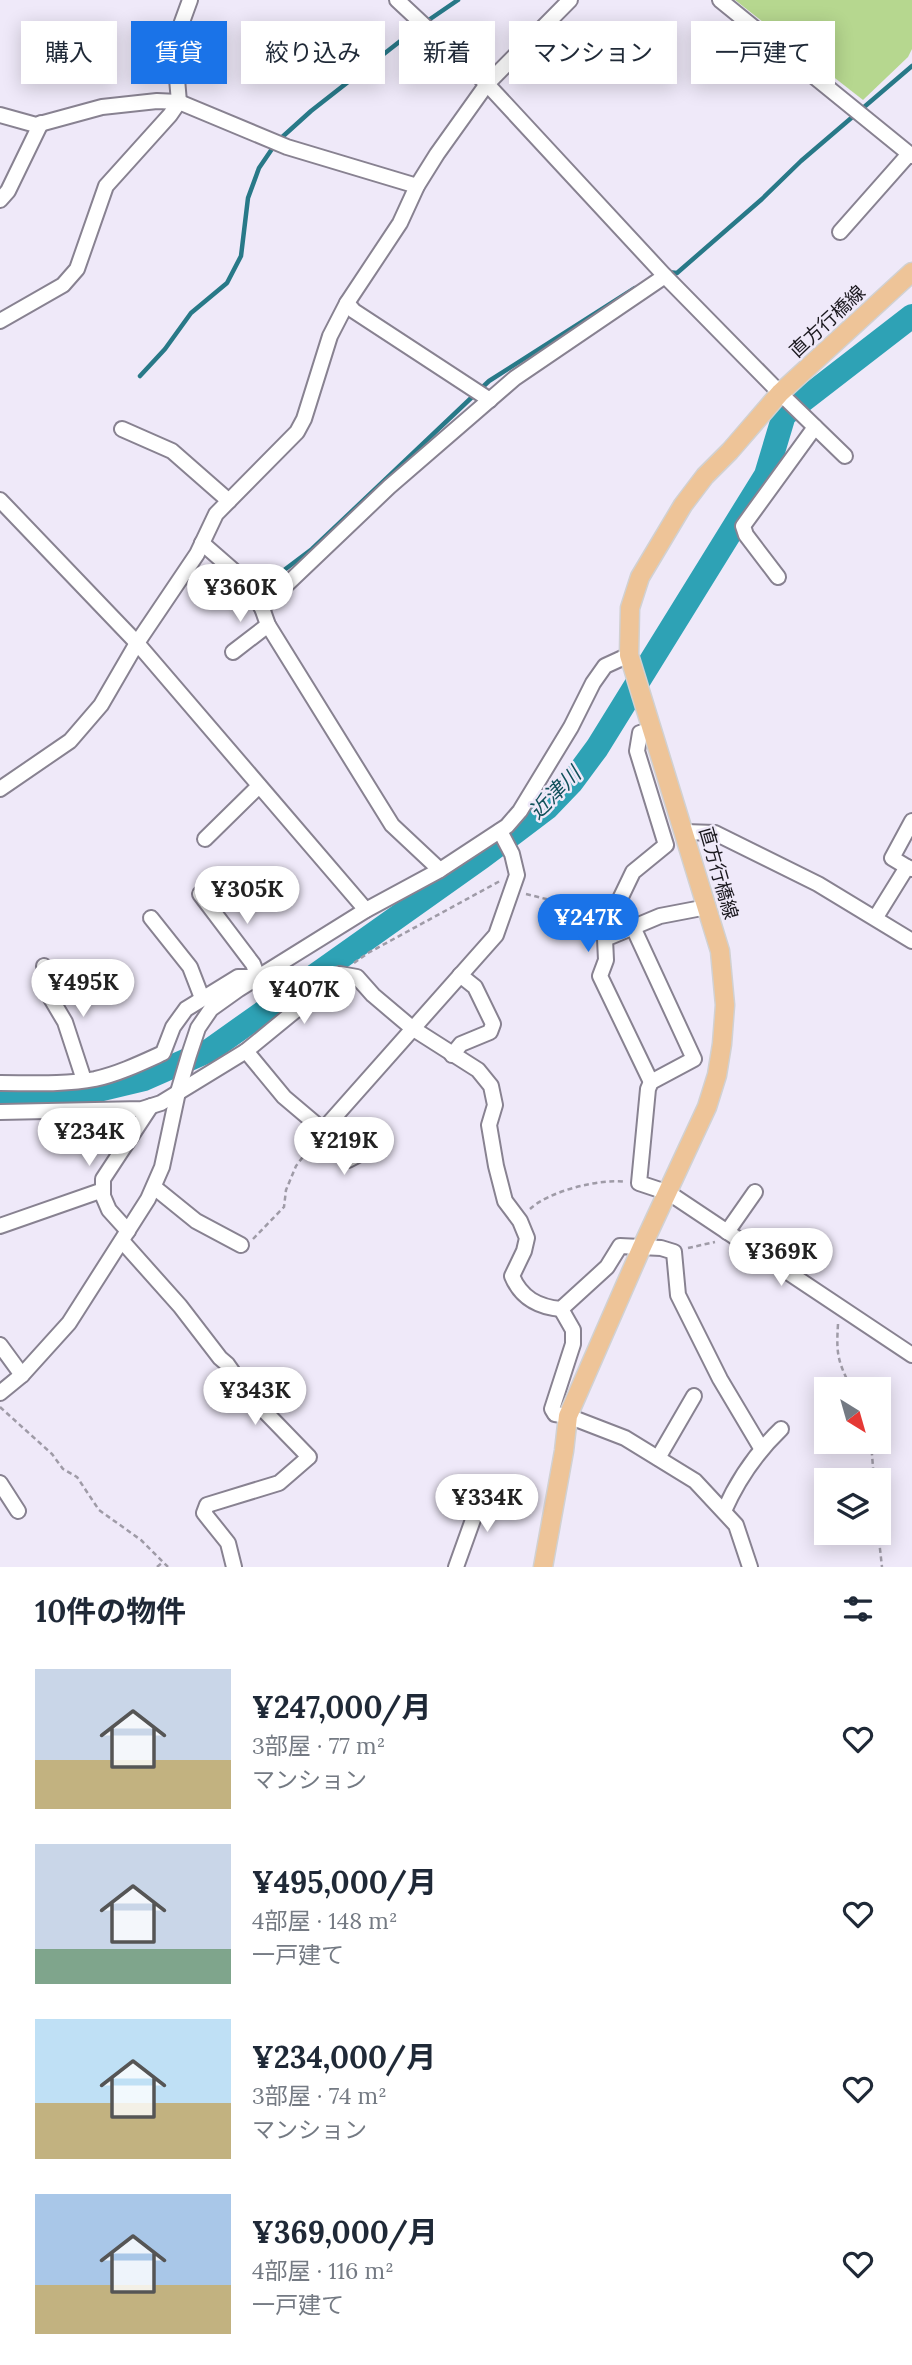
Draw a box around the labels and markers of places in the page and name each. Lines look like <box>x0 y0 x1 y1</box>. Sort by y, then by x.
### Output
pin: ¥360K <box>191 564 289 624</box>
pin: ¥305K <box>198 866 296 926</box>
pin: ¥247K <box>539 894 637 954</box>
pin: ¥495K <box>34 960 132 1019</box>
pin: ¥407K <box>255 967 353 1026</box>
pin: ¥234K <box>40 1108 138 1168</box>
pin: ¥219K <box>295 1118 393 1177</box>
pin: ¥369K <box>732 1228 830 1288</box>
pin: ¥343K <box>206 1368 304 1427</box>
pin: ¥334K <box>438 1474 536 1534</box>

